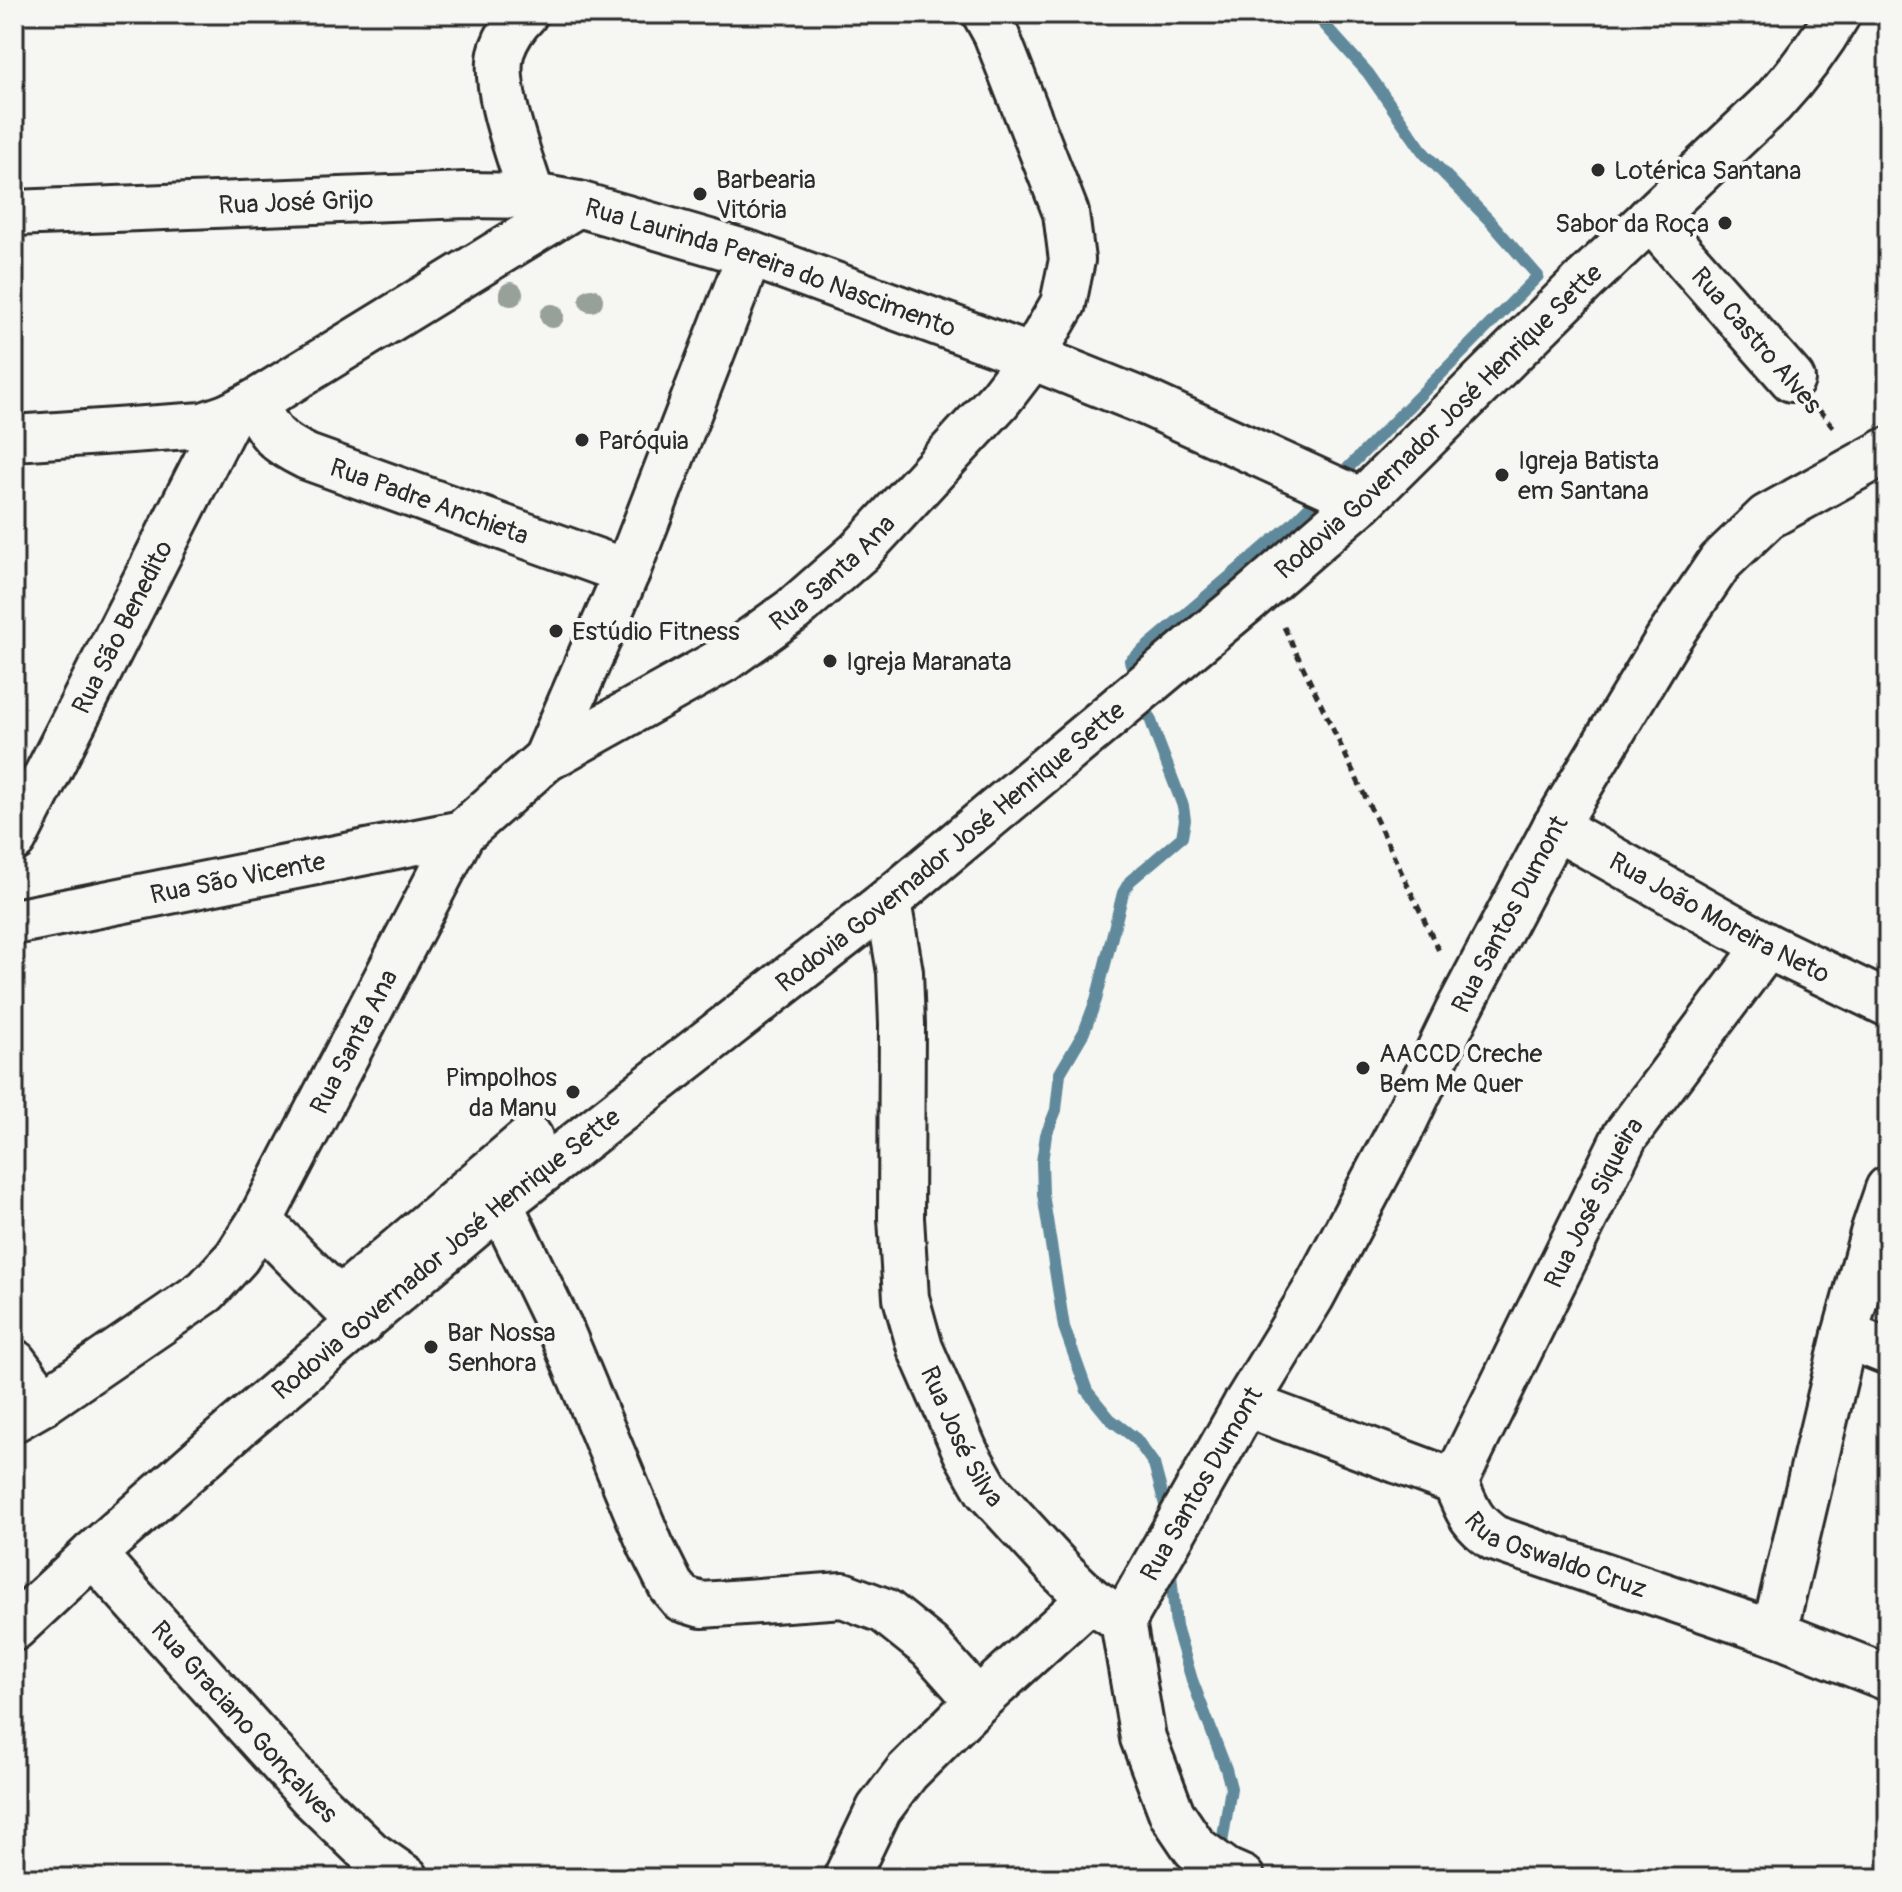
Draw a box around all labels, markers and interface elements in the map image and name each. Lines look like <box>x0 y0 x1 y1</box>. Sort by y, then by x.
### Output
place label: Lotérica Santana <box>1614 155 1801 187</box>
marker: Lotérica Santana <box>1589 161 1607 179</box>
place label: Barbearia Vitória <box>716 164 816 226</box>
street label: Rua José Grijo <box>218 184 374 222</box>
marker: Barbearia Vitória <box>691 185 709 203</box>
street label: Rua Laurinda Pereira do Nascimento <box>581 192 960 345</box>
place label: Sabor da Roça <box>1555 208 1709 240</box>
marker: Sabor da Roça <box>1716 214 1734 232</box>
street label: Rodovia Governador José Henrique Sette <box>1269 257 1609 586</box>
street label: Rua Castro Alves <box>1684 261 1829 421</box>
place label: Paróquia <box>598 425 689 457</box>
marker: Paróquia <box>573 431 591 449</box>
place label: Igreja Batista em Santana <box>1518 445 1659 507</box>
street label: Rua Padre Anchieta <box>326 452 533 552</box>
marker: Igreja Batista em Santana <box>1493 466 1511 484</box>
street label: Rua Santa Ana <box>764 508 902 639</box>
street label: Rua São Benedito <box>65 535 180 719</box>
place label: Estúdio Fitness <box>572 616 740 648</box>
marker: Estúdio Fitness <box>547 622 565 640</box>
place label: Igreja Maranata <box>846 646 1012 678</box>
marker: Igreja Maranata <box>821 652 839 670</box>
street label: Rodovia Governador José Henrique Sette <box>770 695 1132 1000</box>
street label: Rua Santos Dumont <box>1445 809 1575 1019</box>
street label: Rua São Vicente <box>148 846 328 912</box>
street label: Rua João Moreira Neto <box>1603 846 1835 991</box>
street label: Rua Santa Ana <box>304 964 405 1120</box>
place label: AACCD Creche Bem Me Quer <box>1379 1038 1542 1100</box>
marker: AACCD Creche Bem Me Quer <box>1354 1059 1372 1077</box>
place label: Pimpolhos da Manu <box>445 1062 557 1124</box>
marker: Pimpolhos da Manu <box>564 1083 582 1101</box>
street label: Rodovia Governador José Henrique Sette <box>266 1101 627 1407</box>
street label: Rua José Siqueira <box>1538 1111 1651 1294</box>
place label: Bar Nossa Senhora <box>447 1317 556 1379</box>
marker: Bar Nossa Senhora <box>422 1338 440 1356</box>
street label: Rua José Silva <box>913 1361 1010 1514</box>
street label: Rua Santos Dumont <box>1134 1381 1270 1587</box>
street label: Rua Oswaldo Cruz <box>1457 1506 1651 1606</box>
street label: Rua Graciano Gonçalves <box>144 1614 344 1830</box>

